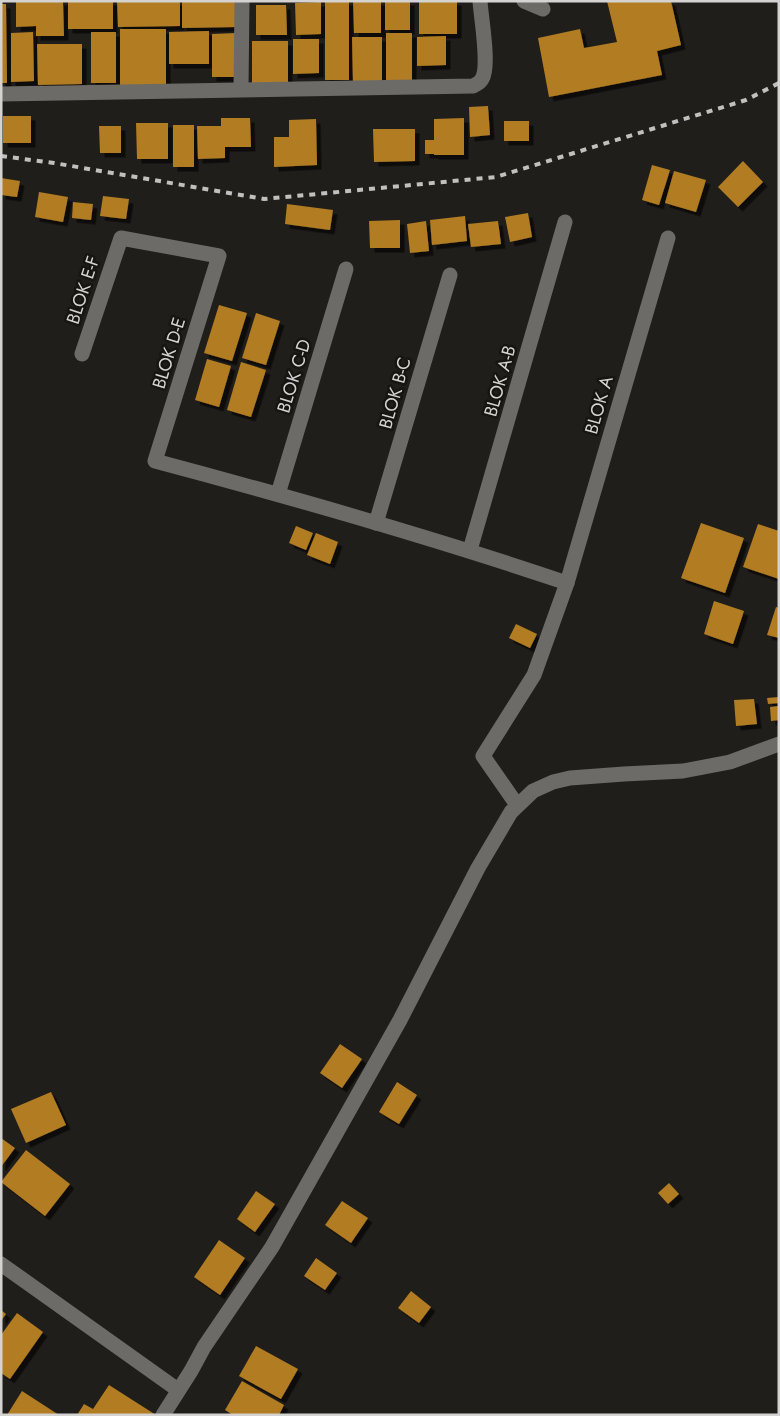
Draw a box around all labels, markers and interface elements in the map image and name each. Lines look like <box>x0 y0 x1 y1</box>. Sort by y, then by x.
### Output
street label: BLOK E-F <box>60 253 106 327</box>
street label: BLOK D-E <box>146 314 192 392</box>
street label: BLOK C-D <box>270 336 318 416</box>
street label: BLOK A-B <box>477 342 523 420</box>
street label: BLOK B-C <box>372 354 418 432</box>
street label: BLOK A <box>578 373 620 437</box>

